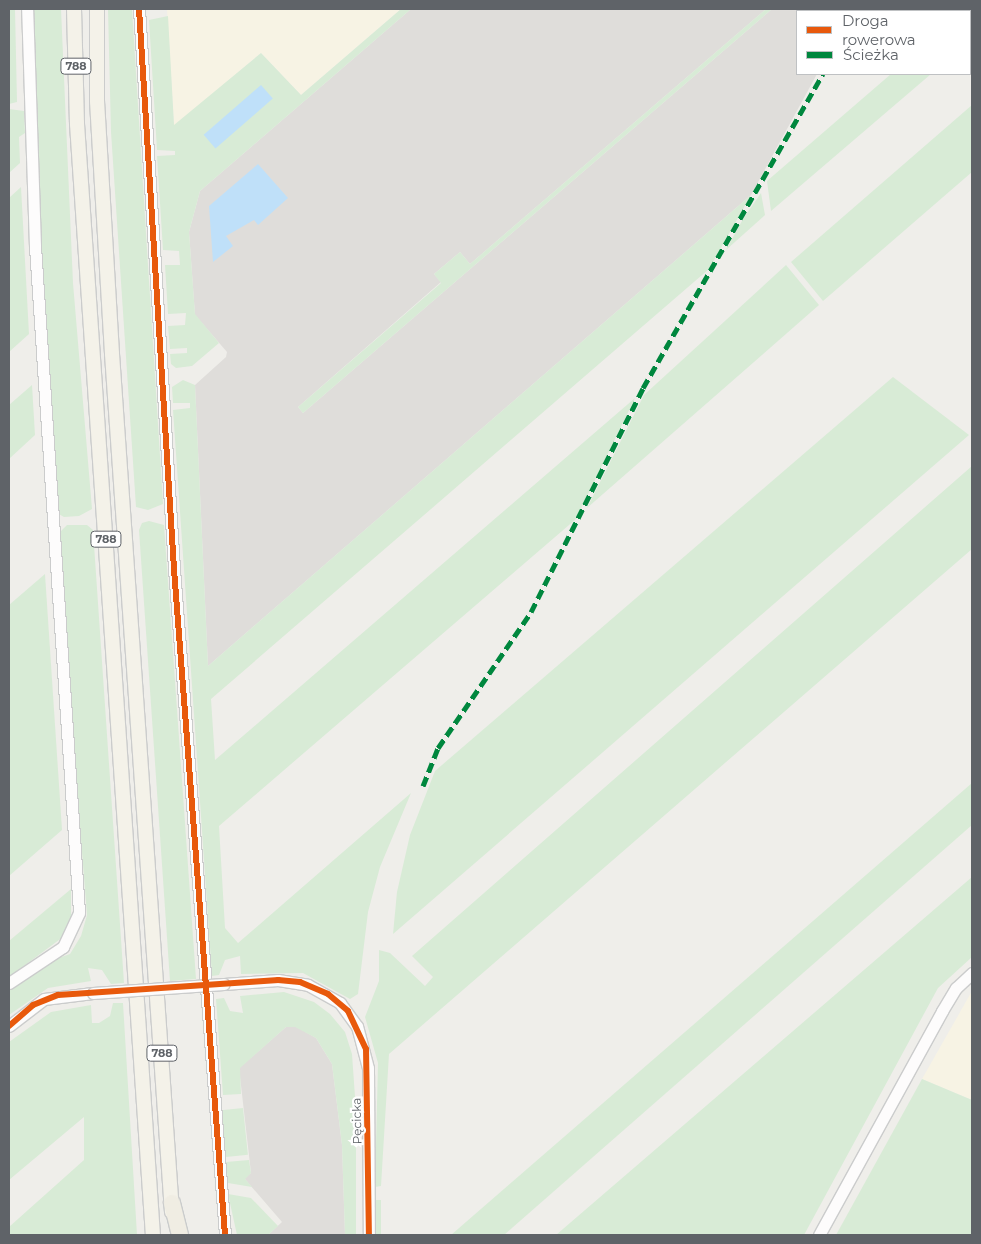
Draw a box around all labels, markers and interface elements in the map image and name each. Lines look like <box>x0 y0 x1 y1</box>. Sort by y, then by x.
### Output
legend <box>796 10 971 75</box>
text: Droga rowerowa <box>842 11 916 49</box>
text: Ścieżka <box>843 45 899 64</box>
road number: 788 <box>60 58 92 74</box>
road number: 788 <box>90 530 122 548</box>
road number: 788 <box>146 1044 178 1062</box>
street label: Pęcicka <box>349 1098 365 1144</box>

